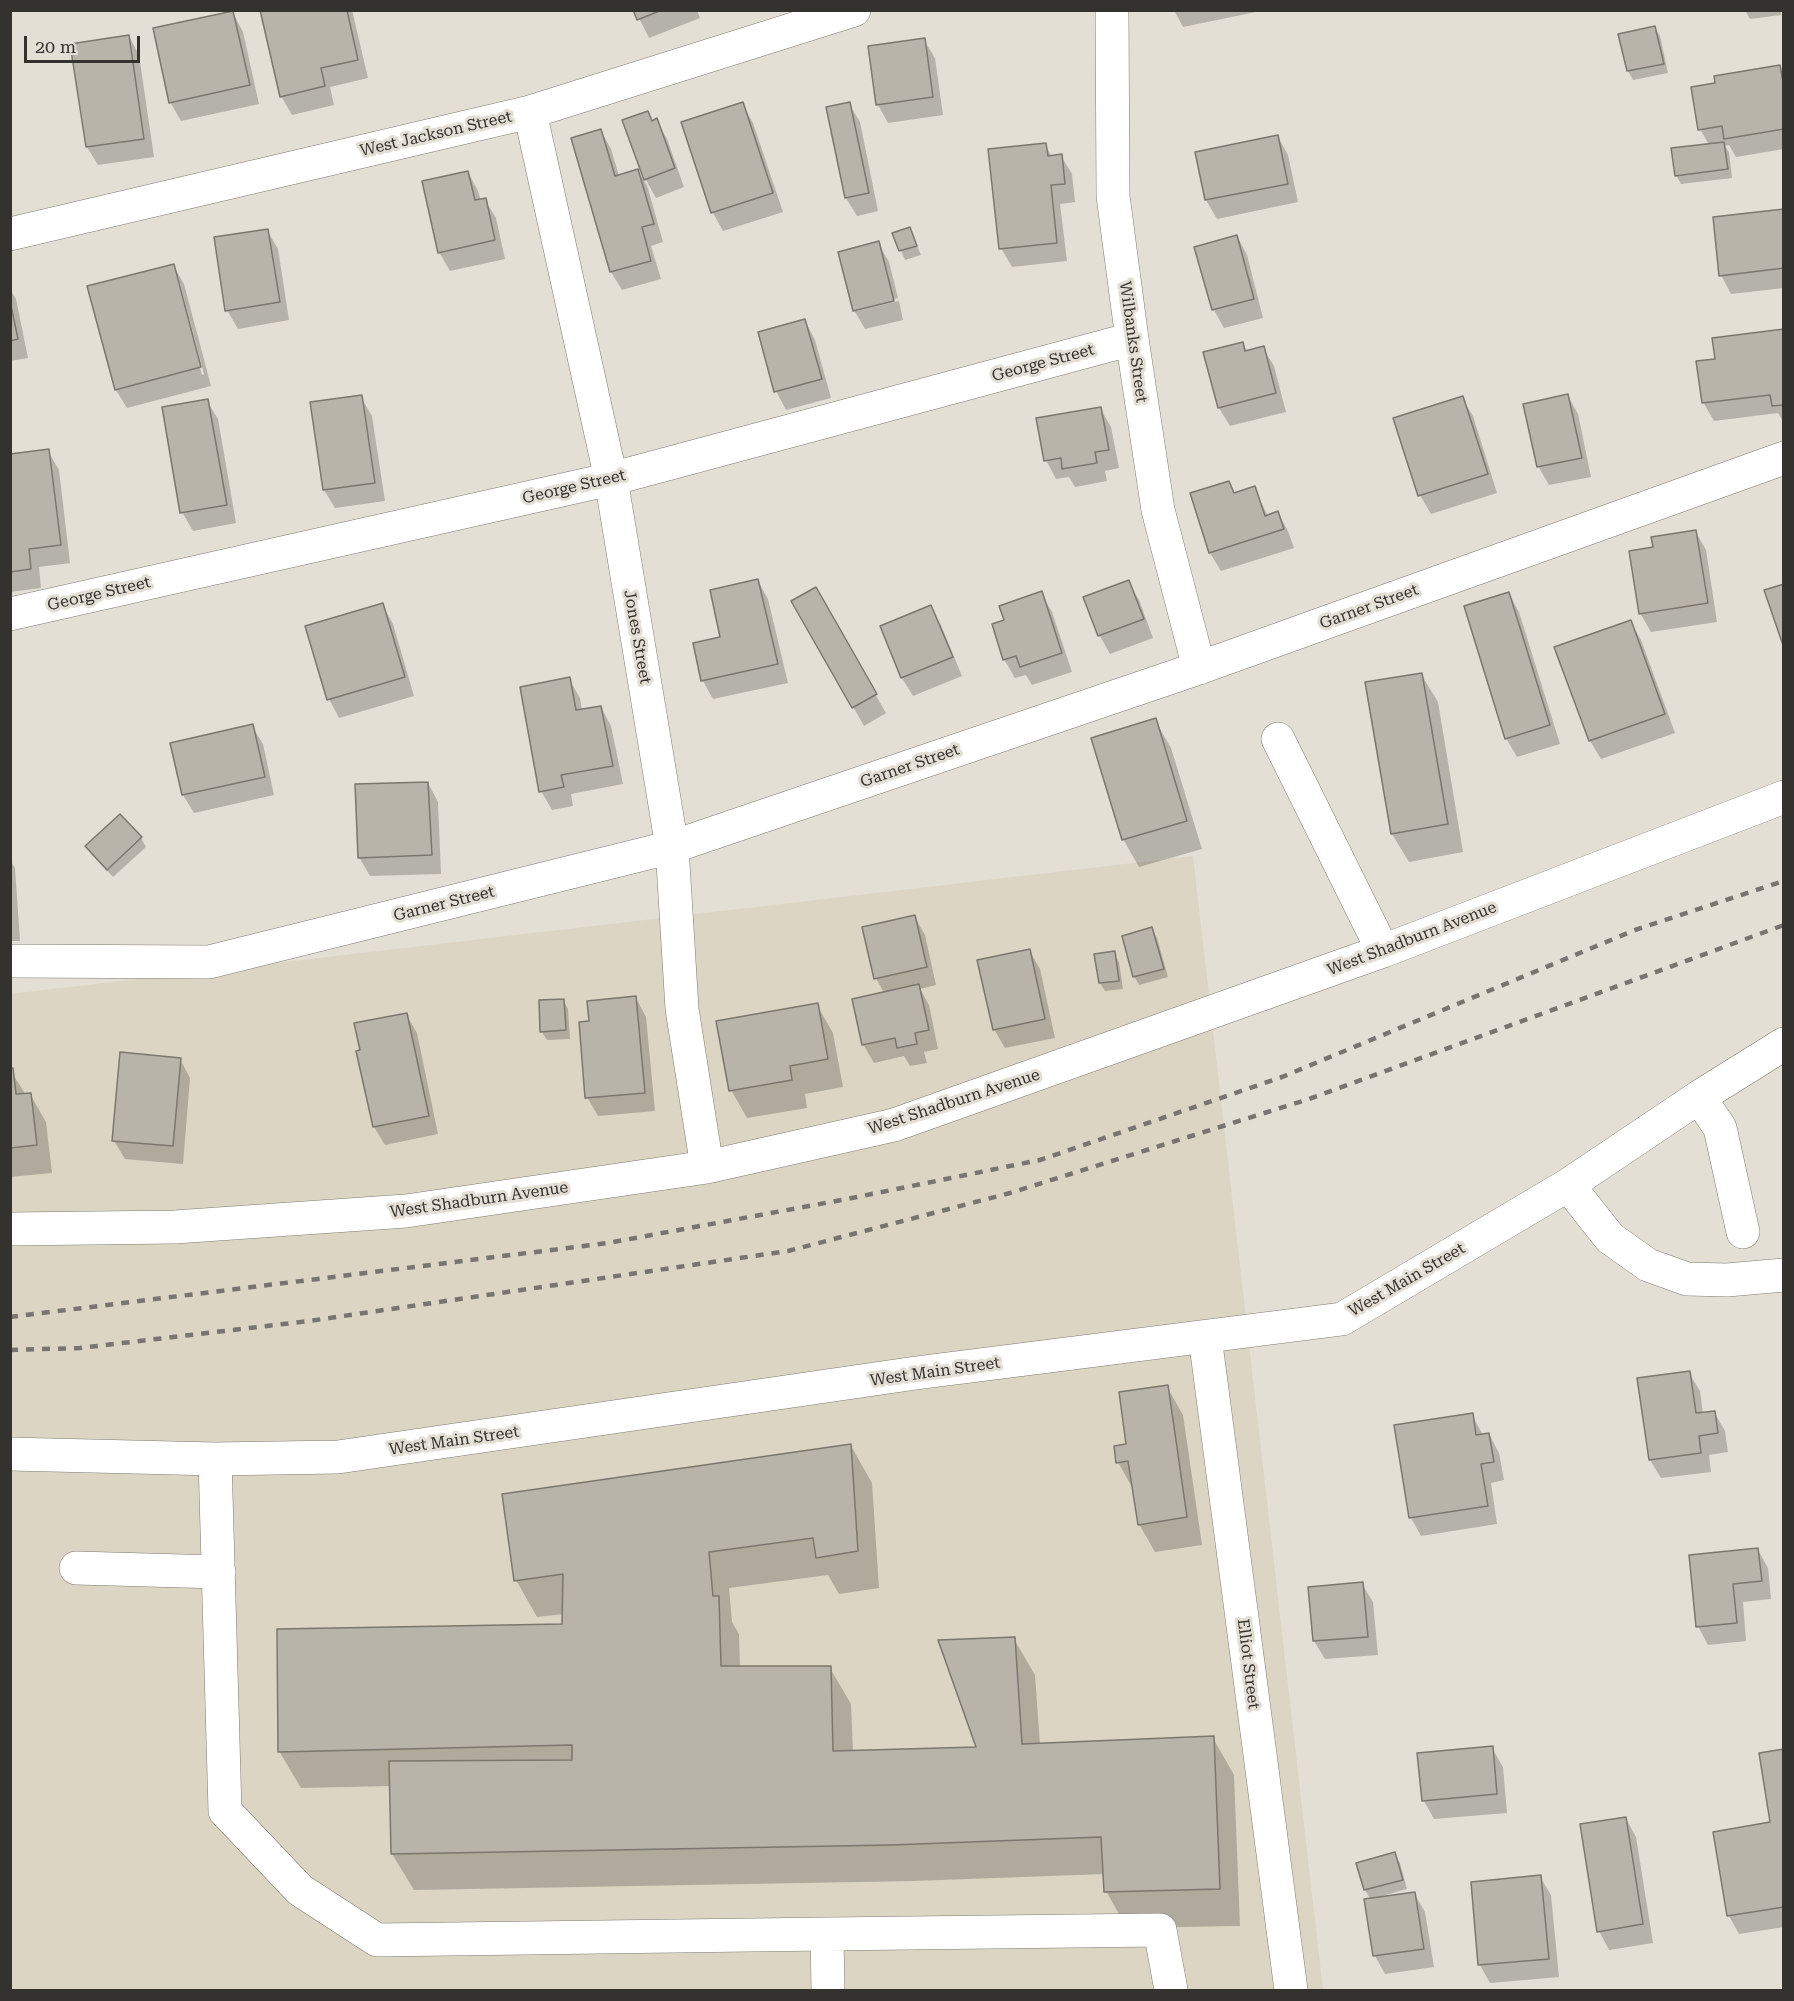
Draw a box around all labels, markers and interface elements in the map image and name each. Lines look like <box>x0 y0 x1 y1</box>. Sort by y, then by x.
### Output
scale bar <box>27 24 142 62</box>
text: 20 m <box>35 36 76 57</box>
street label: West Jackson Street <box>358 107 514 161</box>
street label: Wilbanks Street <box>1115 280 1151 404</box>
street label: George Street <box>990 340 1096 386</box>
street label: George Street <box>521 466 627 508</box>
street label: George Street <box>46 573 152 615</box>
street label: Garner Street <box>1317 580 1421 634</box>
street label: Jones Street <box>619 588 655 686</box>
street label: Garner Street <box>858 740 962 792</box>
street label: Garner Street <box>391 882 497 926</box>
street label: West Shadburn Avenue <box>1325 898 1499 980</box>
street label: West Shadburn Avenue <box>866 1065 1042 1139</box>
street label: West Shadburn Avenue <box>389 1178 569 1222</box>
street label: West Main Street <box>1345 1239 1469 1321</box>
street label: West Main Street <box>869 1353 1001 1391</box>
street label: West Main Street <box>388 1422 520 1460</box>
street label: Elliot Street <box>1233 1618 1263 1710</box>

